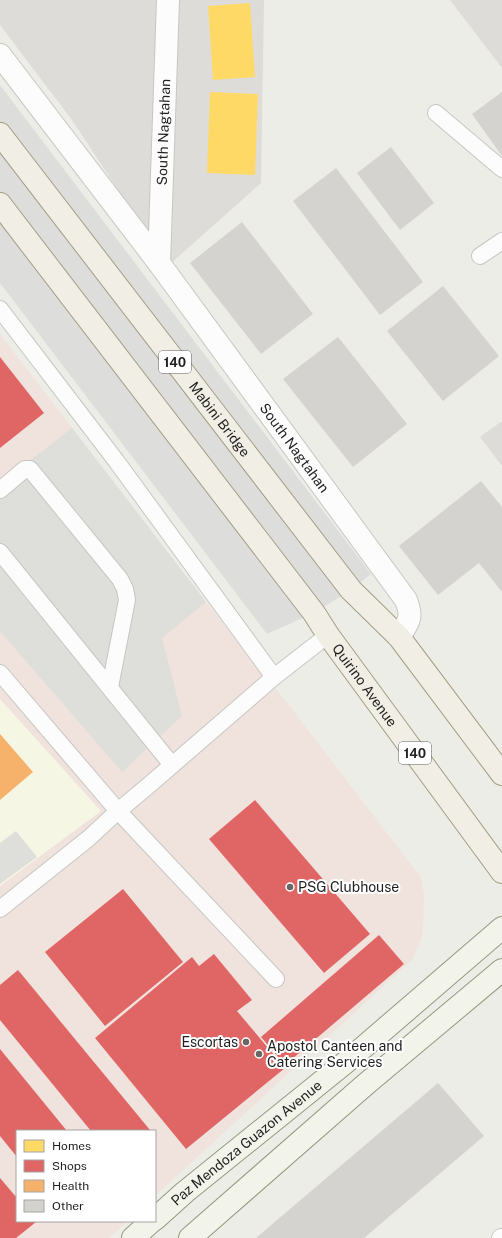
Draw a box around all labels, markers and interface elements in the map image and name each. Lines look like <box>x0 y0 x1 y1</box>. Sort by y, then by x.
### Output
street label: South Nagtahan <box>154 79 173 186</box>
road number: 140 <box>159 351 191 373</box>
street label: Mabini Bridge <box>186 379 253 460</box>
street label: South Nagtahan <box>257 400 332 496</box>
street label: Quirino Avenue <box>329 641 401 730</box>
road number: 140 <box>399 742 431 764</box>
place label: PSG Clubhouse <box>298 879 399 895</box>
marker: PSG Clubhouse <box>285 882 295 892</box>
place label: Escortas <box>181 1034 238 1050</box>
marker: Escortas <box>241 1037 251 1047</box>
place label: Apostol Canteen and Catering Services <box>267 1038 403 1070</box>
marker: Apostol Canteen and Catering Services <box>254 1049 264 1059</box>
street label: Paz Mendoza Guazon Avenue <box>168 1077 325 1209</box>
legend <box>16 1130 156 1222</box>
text: Homes <box>52 1139 91 1153</box>
text: Shops <box>52 1159 87 1173</box>
text: Health <box>52 1179 89 1193</box>
text: Other <box>52 1199 84 1213</box>

